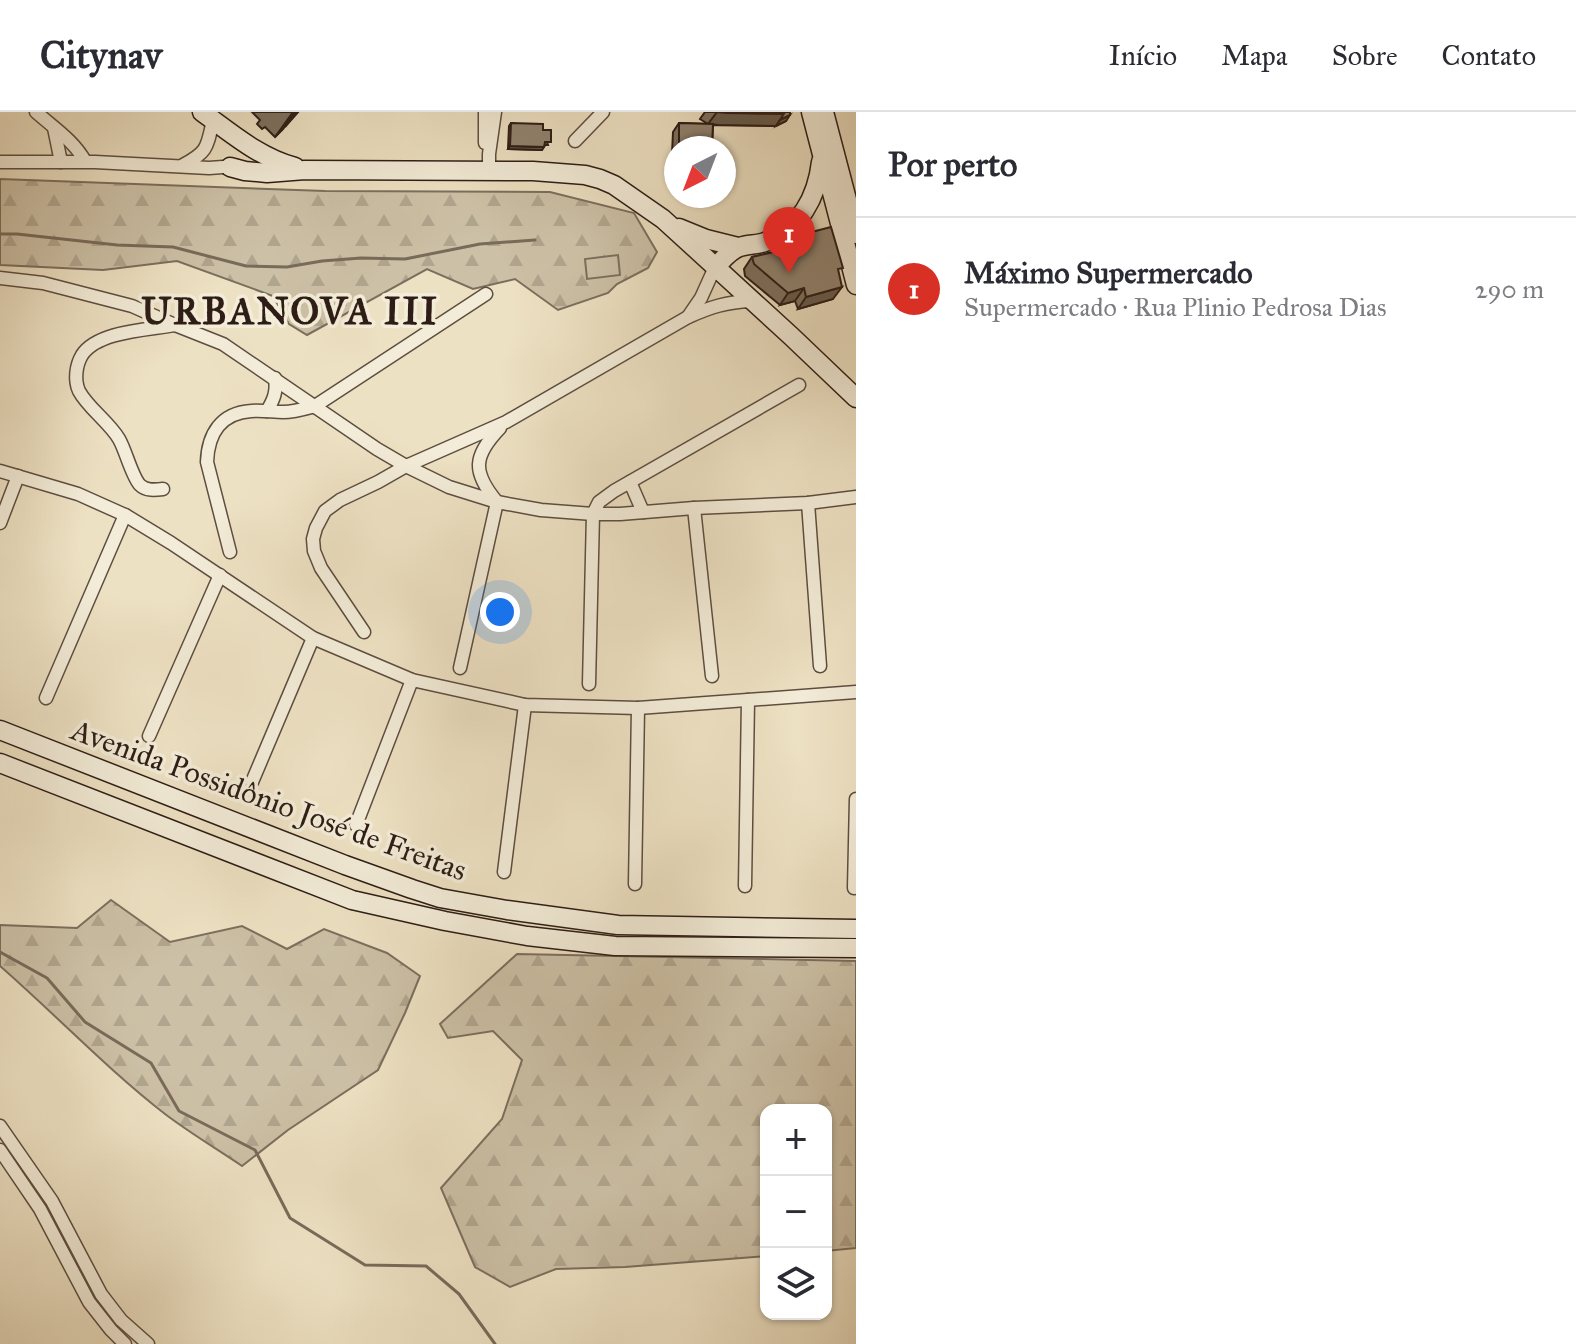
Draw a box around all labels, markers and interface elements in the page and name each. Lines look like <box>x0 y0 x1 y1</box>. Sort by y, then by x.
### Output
text: Citynav <box>40 32 162 78</box>
text: Início <box>1109 38 1177 73</box>
text: Mapa <box>1221 38 1288 73</box>
text: Sobre <box>1332 38 1398 73</box>
text: Contato <box>1442 38 1536 73</box>
north arrow <box>664 136 736 208</box>
text: Por perto <box>888 144 1017 185</box>
pin: 1 <box>763 207 815 273</box>
text: Máximo Supermercado <box>964 255 1253 291</box>
text: 1 <box>909 273 919 305</box>
text: 290 m <box>1475 273 1544 305</box>
district label: URBANOVA III <box>141 288 439 334</box>
text: Supermercado · Rua Plinio Pedrosa Dias <box>964 291 1387 323</box>
your location <box>480 592 520 632</box>
street label: Avenida Possidônio José de Freitas <box>65 711 472 888</box>
map controls <box>760 1104 832 1320</box>
button: + <box>760 1104 832 1176</box>
button: − <box>760 1176 832 1248</box>
button: layers <box>760 1248 832 1320</box>

